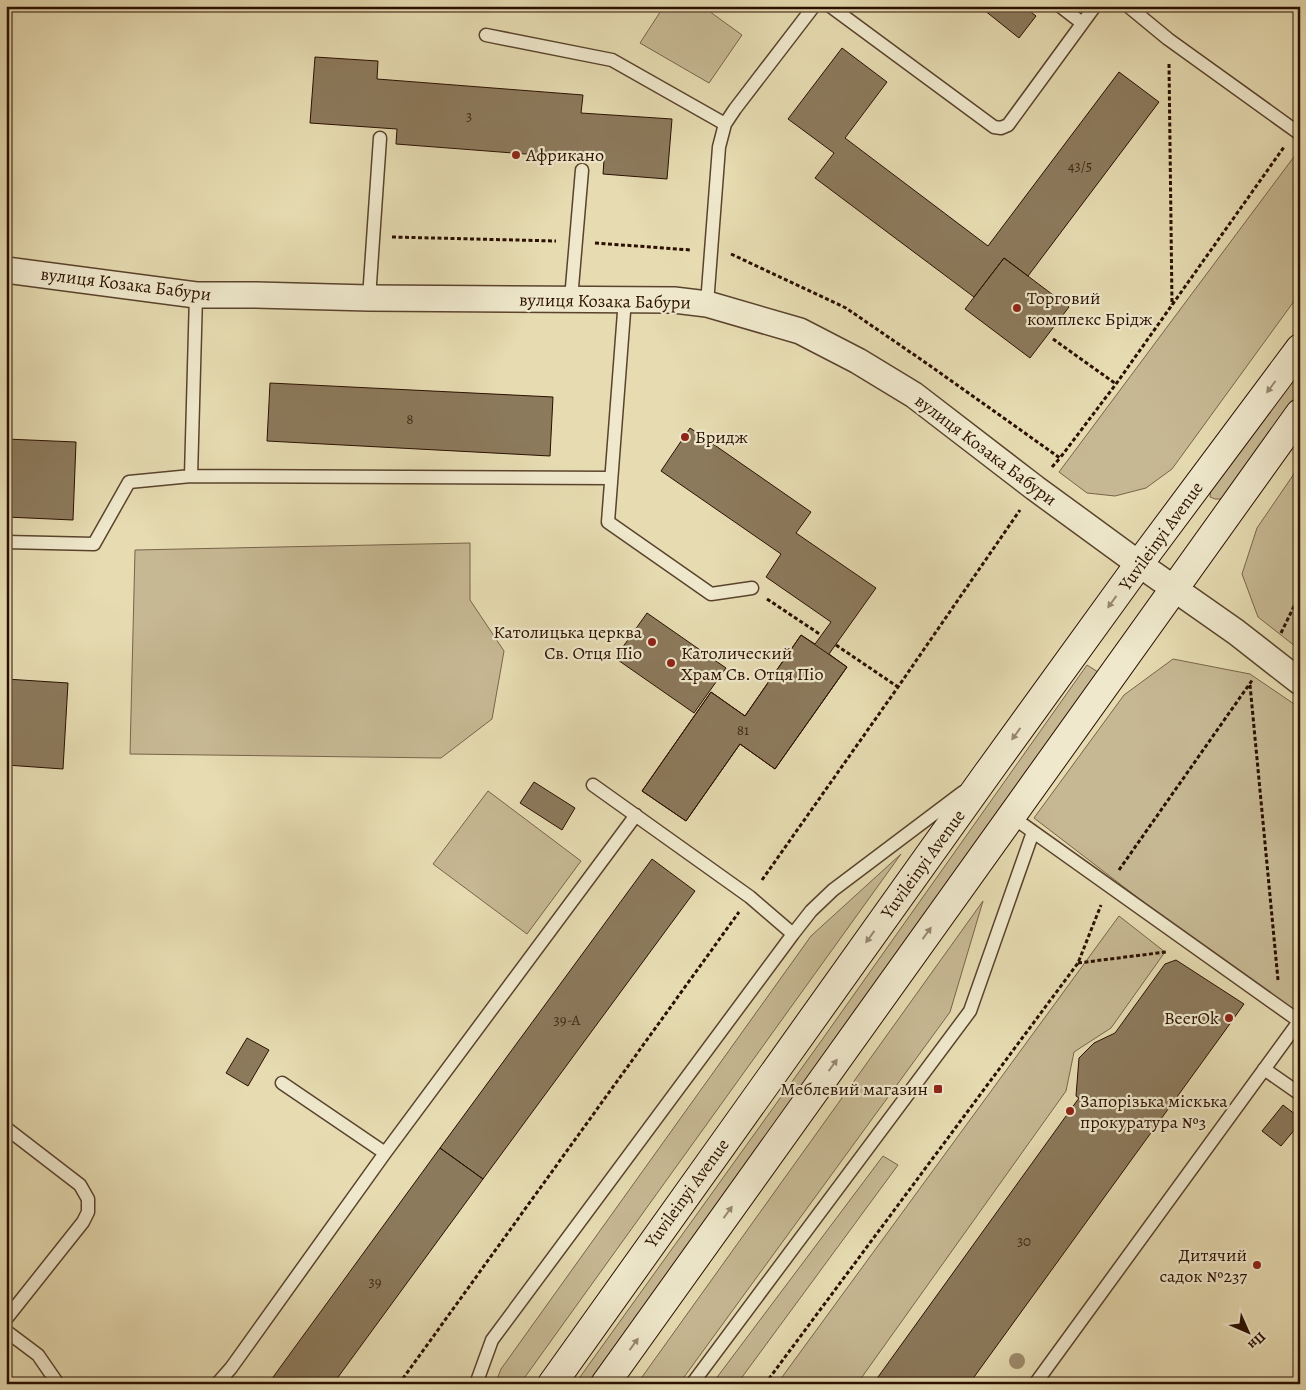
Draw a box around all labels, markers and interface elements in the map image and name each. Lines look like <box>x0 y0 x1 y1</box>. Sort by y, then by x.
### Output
house number: 3 <box>466 106 472 126</box>
place label: Африкано <box>525 143 604 167</box>
marker: Африкано <box>510 149 522 161</box>
house number: 43/5 <box>1068 156 1092 176</box>
street label: вулиця Козака Бабури <box>39 262 213 306</box>
place label: Торговий комплекс Брідж <box>1027 286 1153 331</box>
street label: вулиця Козака Бабури <box>519 288 691 314</box>
marker: Торговий комплекс Брідж <box>1011 302 1023 314</box>
one-way arrow <box>1265 380 1276 393</box>
street label: вулиця Козака Бабури <box>910 389 1062 511</box>
house number: 8 <box>406 409 414 429</box>
place label: Бридж <box>695 425 749 449</box>
marker: Бридж <box>679 431 691 443</box>
street label: Yuvileinyi Avenue <box>1113 477 1209 596</box>
one-way arrow <box>1106 595 1117 608</box>
place label: Католицька церква Св. Отця Піо <box>493 620 643 665</box>
marker: Католицька церква Св. Отця Піо <box>646 636 658 648</box>
place label: Католический Храм Св. Отця Піо <box>681 641 824 686</box>
marker: Католический Храм Св. Отця Піо <box>665 657 677 669</box>
house number: 81 <box>737 720 749 740</box>
one-way arrow <box>1011 727 1021 741</box>
street label: Yuvileinyi Avenue <box>875 805 971 924</box>
one-way arrow <box>922 926 932 940</box>
one-way arrow <box>865 930 875 944</box>
place label: BeerOk <box>1164 1006 1219 1030</box>
house number: 39-А <box>554 1010 581 1030</box>
marker: BeerOk <box>1223 1012 1235 1024</box>
one-way arrow <box>828 1059 838 1072</box>
place label: Меблевий магазин <box>780 1077 928 1101</box>
marker: Меблевий магазин <box>932 1083 944 1095</box>
place label: Запорізька міскька прокуратура №3 <box>1080 1089 1228 1134</box>
marker: Запорізька міскька прокуратура №3 <box>1064 1105 1076 1117</box>
street label: Yuvileinyi Avenue <box>639 1134 735 1253</box>
one-way arrow <box>723 1205 733 1219</box>
house number: 30 <box>1017 1231 1031 1251</box>
place label: Дитячий садок №237 <box>1160 1243 1247 1288</box>
marker: Дитячий садок №237 <box>1251 1259 1263 1271</box>
house number: 39 <box>368 1272 382 1292</box>
north arrow <box>1224 1308 1274 1358</box>
text: Пн <box>1244 1328 1270 1354</box>
one-way arrow <box>628 1338 639 1351</box>

